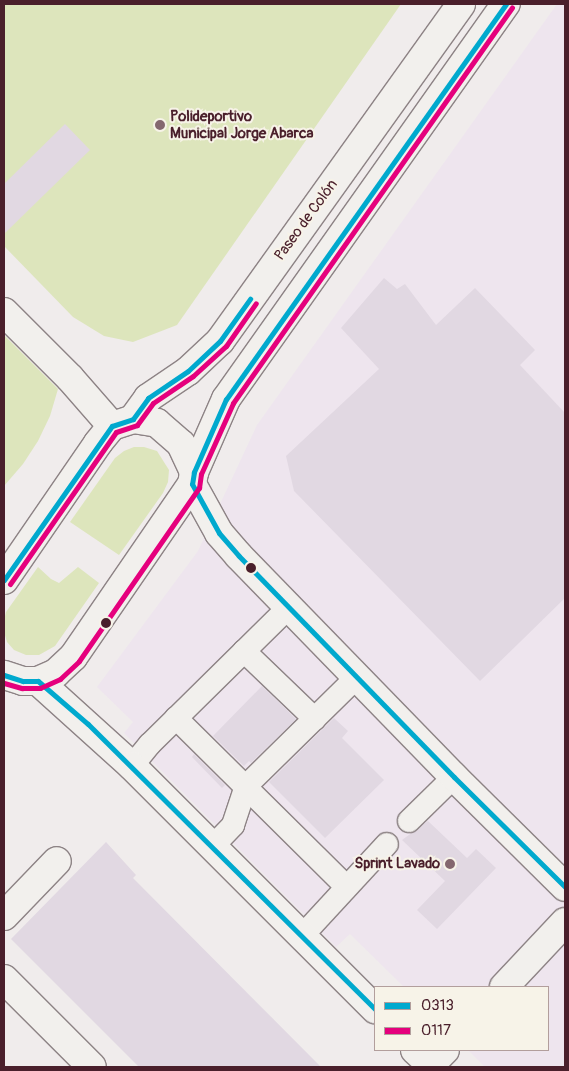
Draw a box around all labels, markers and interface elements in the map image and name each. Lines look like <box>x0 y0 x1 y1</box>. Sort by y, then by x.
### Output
place label: Polideportivo Municipal Jorge Abarca <box>170 107 313 142</box>
marker: Polideportivo Municipal Jorge Abarca <box>154 119 166 131</box>
street label: Paseo de Colón <box>271 176 341 264</box>
unlabelled marker <box>246 563 256 573</box>
unlabelled marker <box>101 618 111 628</box>
place label: Sprint Lavado <box>354 855 440 873</box>
marker: Sprint Lavado <box>444 858 456 870</box>
legend <box>374 986 549 1051</box>
text: 0313 <box>421 996 454 1015</box>
text: 0117 <box>421 1021 451 1040</box>

